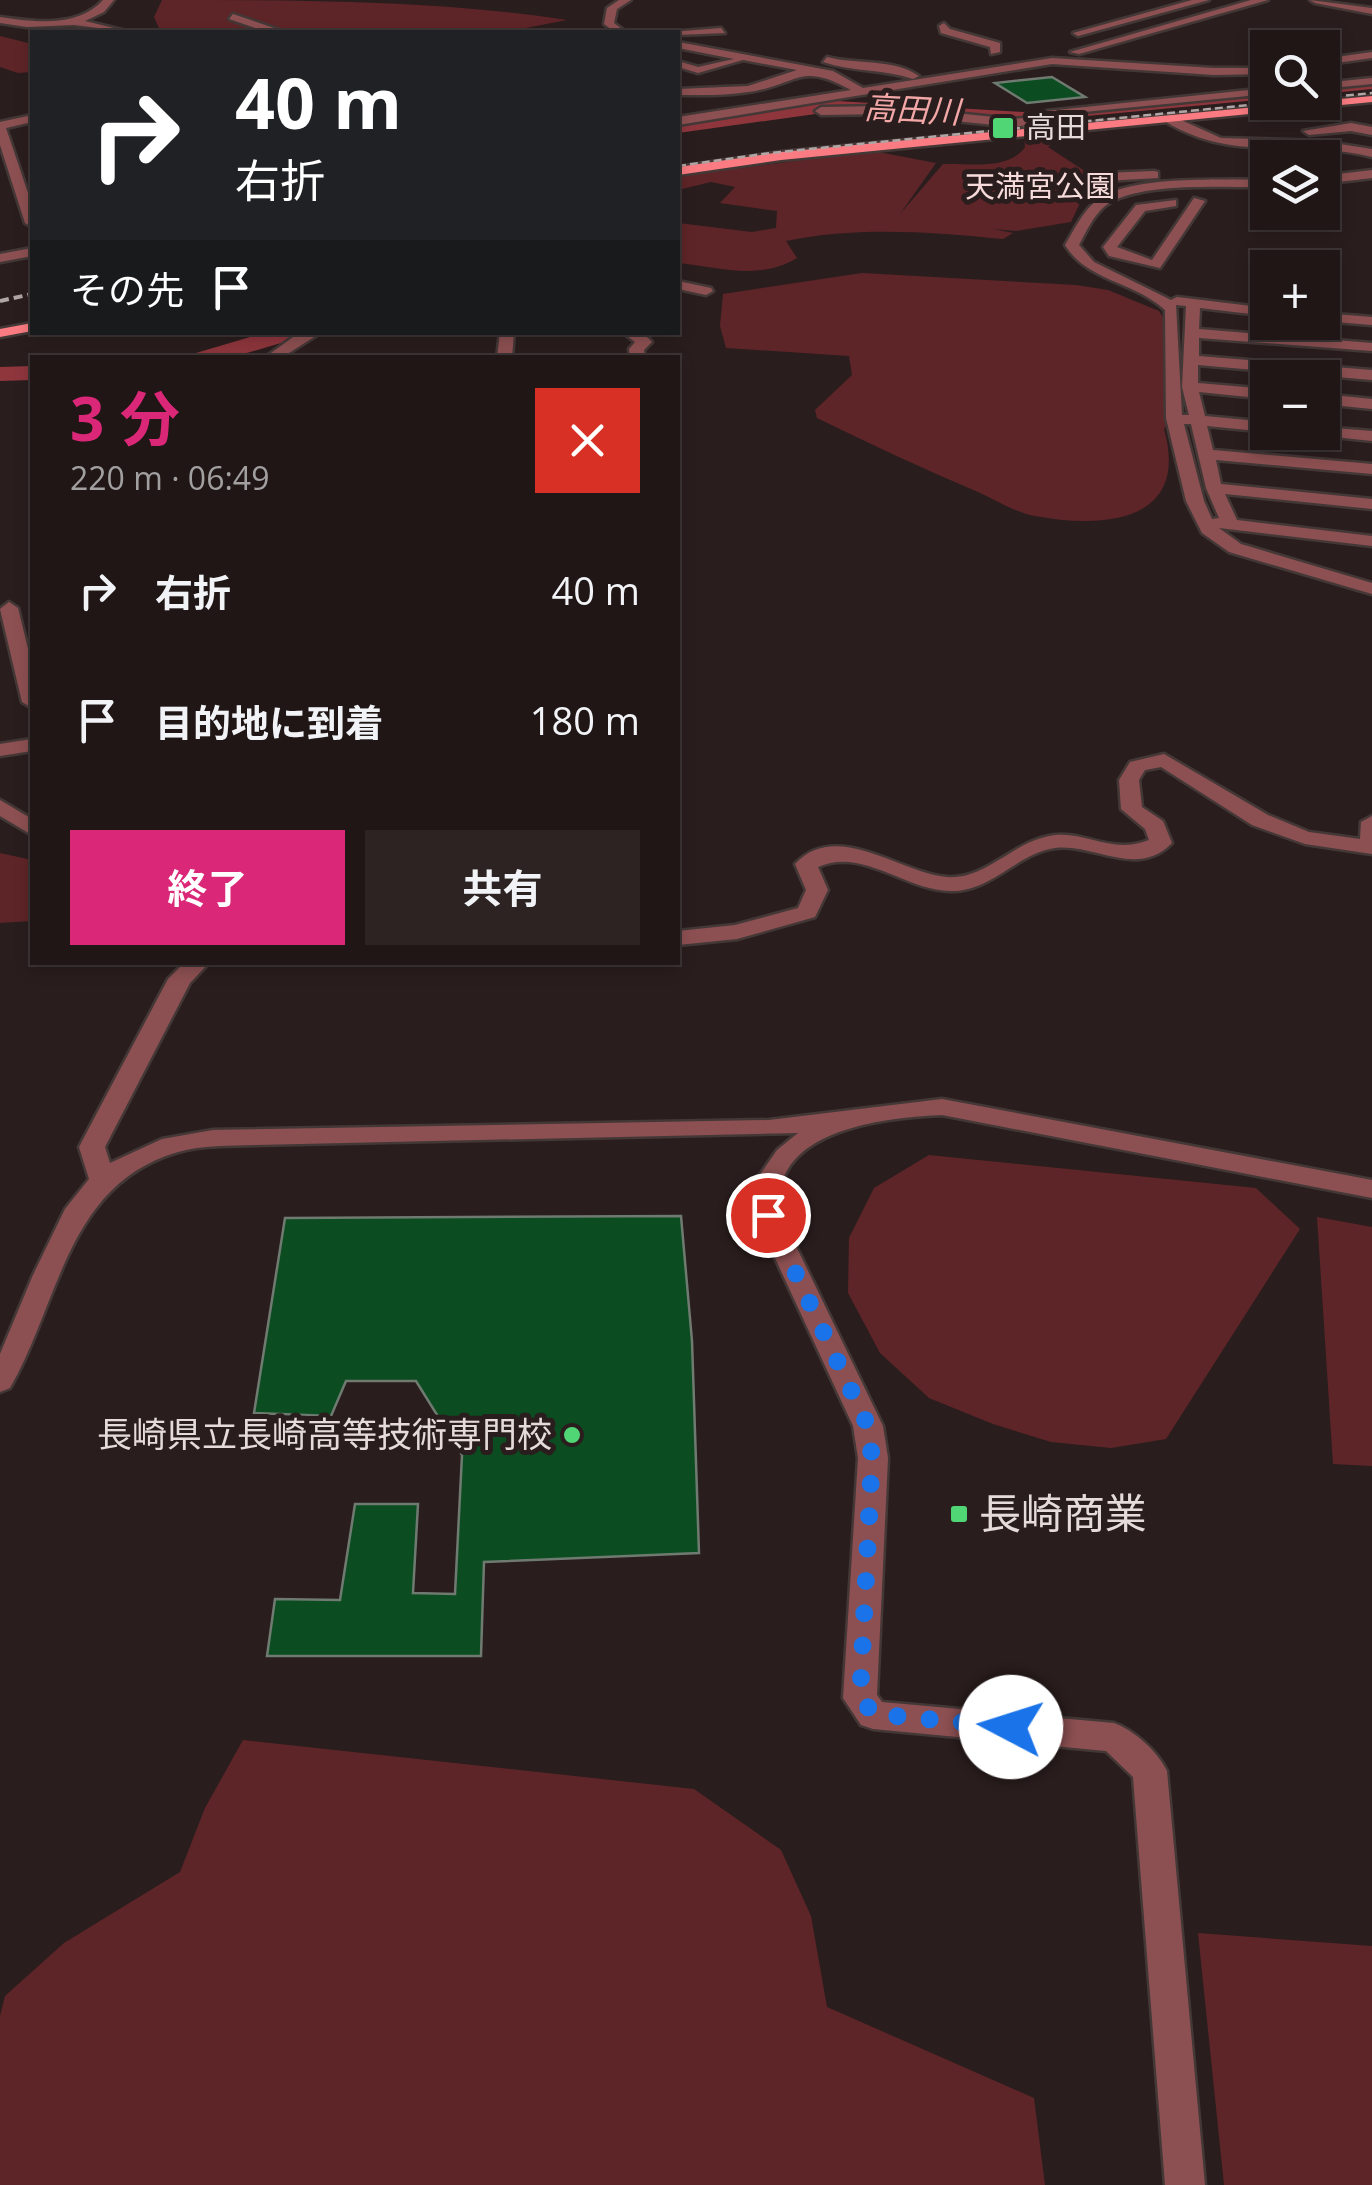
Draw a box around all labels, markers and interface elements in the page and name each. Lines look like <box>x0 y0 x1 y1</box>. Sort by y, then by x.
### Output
map controls <box>1250 30 1340 450</box>
button: search <box>1250 30 1340 120</box>
text: 40 m <box>235 54 402 150</box>
icon: right <box>70 70 200 200</box>
water label: 高田川 <box>863 85 964 133</box>
place label: 高田 <box>1026 106 1086 147</box>
marker: 高田 <box>990 115 1016 141</box>
button: layers <box>1250 140 1340 230</box>
text: 右折 <box>235 149 325 210</box>
park label: 天満宮公園 <box>965 165 1115 206</box>
button: + <box>1250 250 1340 340</box>
icon: arrive <box>204 260 259 315</box>
text: その先 <box>70 263 184 315</box>
button: − <box>1250 360 1340 450</box>
text: 3 分 <box>70 377 180 459</box>
button: close <box>535 388 640 493</box>
text: 220 m · 06:49 <box>70 456 269 499</box>
icon: right <box>70 563 125 618</box>
text: 40 m <box>551 564 640 616</box>
text: 右折 <box>155 566 231 618</box>
icon: arrive <box>70 693 125 748</box>
text: 180 m <box>530 694 640 746</box>
text: 目的地に到着 <box>155 696 383 748</box>
button: 終了 <box>70 830 345 945</box>
button: 共有 <box>365 830 640 945</box>
pin <box>726 1173 811 1258</box>
icon: arrive <box>741 1188 796 1243</box>
place label: 長崎県立長崎高等技術専門校 <box>97 1410 552 1457</box>
marker: 長崎県立長崎高等技術専門校 <box>561 1424 583 1446</box>
place label: 長崎商業 <box>979 1484 1147 1541</box>
marker: 長崎商業 <box>948 1503 970 1525</box>
position arrow <box>959 1675 1063 1779</box>

